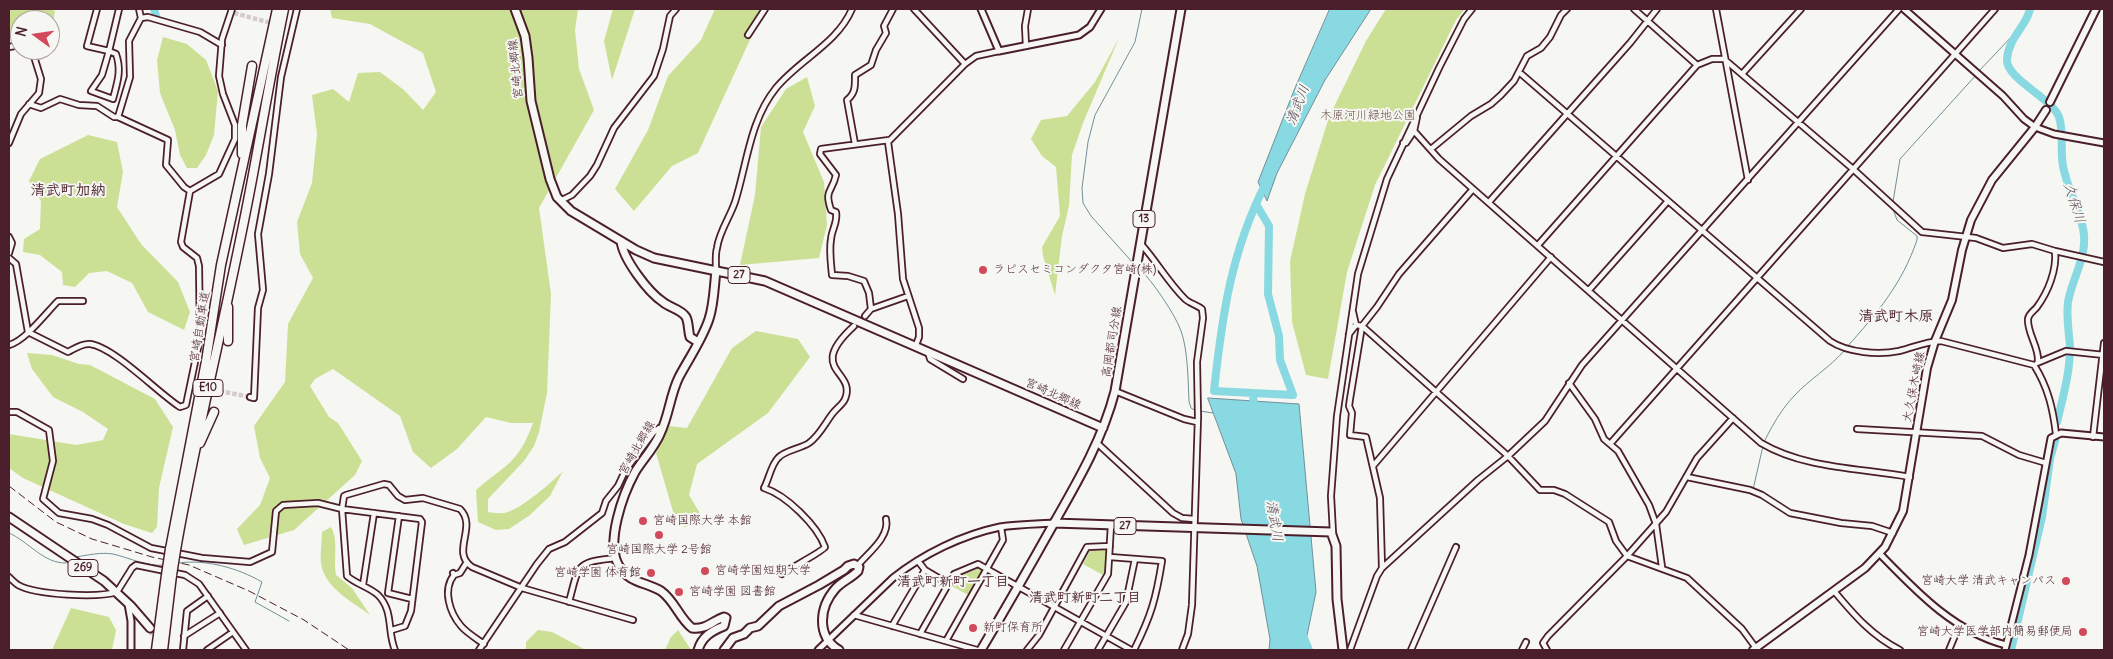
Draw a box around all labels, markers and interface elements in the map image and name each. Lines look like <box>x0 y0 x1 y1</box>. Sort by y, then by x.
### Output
north arrow <box>10 10 60 60</box>
text: N <box>12 25 31 38</box>
street label: 宮崎北郷線 <box>506 38 526 100</box>
water label: 清武川 <box>1283 82 1313 128</box>
park label: 木原河川緑地公園 <box>1320 109 1416 123</box>
water label: 久保川 <box>2060 180 2088 226</box>
district label: 清武町加納 <box>31 182 105 200</box>
road number: 13 <box>1133 210 1155 228</box>
place label: ラピスセミコンダクタ宮崎(株) <box>993 263 1156 277</box>
marker: ラピスセミコンダクタ宮崎(株) <box>977 264 989 276</box>
road number: 27 <box>728 266 750 284</box>
street label: 宮崎自動車道 <box>187 290 213 364</box>
street label: 高岡都司分線 <box>1099 305 1125 379</box>
district label: 清武町木原 <box>1859 308 1933 326</box>
street label: 大久保木崎線 <box>1900 350 1928 424</box>
street label: 宮崎北郷線 <box>1023 375 1083 413</box>
road number: E10 <box>193 379 223 396</box>
street label: 宮崎北郷線 <box>616 418 658 478</box>
water label: 清武川 <box>1262 499 1286 543</box>
place label: 宮崎国際大学 本館 <box>653 514 752 528</box>
marker: 宮崎国際大学 本館 <box>637 515 649 527</box>
road number: 27 <box>1114 518 1136 534</box>
marker: 宮崎国際大学 2号館 <box>653 529 665 541</box>
place label: 宮崎国際大学 2号館 <box>606 543 712 557</box>
road number: 269 <box>68 560 98 576</box>
place label: 宮崎学園短期大学 <box>715 564 811 578</box>
marker: 宮崎学園短期大学 <box>699 565 711 577</box>
place label: 宮崎学園 体育館 <box>554 566 641 580</box>
marker: 宮崎学園 体育館 <box>645 567 657 579</box>
district label: 清武町新町一丁目 <box>897 574 1009 590</box>
place label: 宮崎大学 清武キャンパス <box>1921 574 2056 588</box>
marker: 宮崎大学 清武キャンパス <box>2060 575 2072 587</box>
place label: 宮崎学園 図書館 <box>689 585 776 599</box>
marker: 宮崎学園 図書館 <box>673 586 685 598</box>
district label: 清武町新町二丁目 <box>1029 590 1141 606</box>
place label: 新町保育所 <box>983 621 1043 635</box>
marker: 新町保育所 <box>967 622 979 634</box>
place label: 宮崎大学医学部内簡易郵便局 <box>1917 625 2073 639</box>
marker: 宮崎大学医学部内簡易郵便局 <box>2077 626 2089 638</box>

